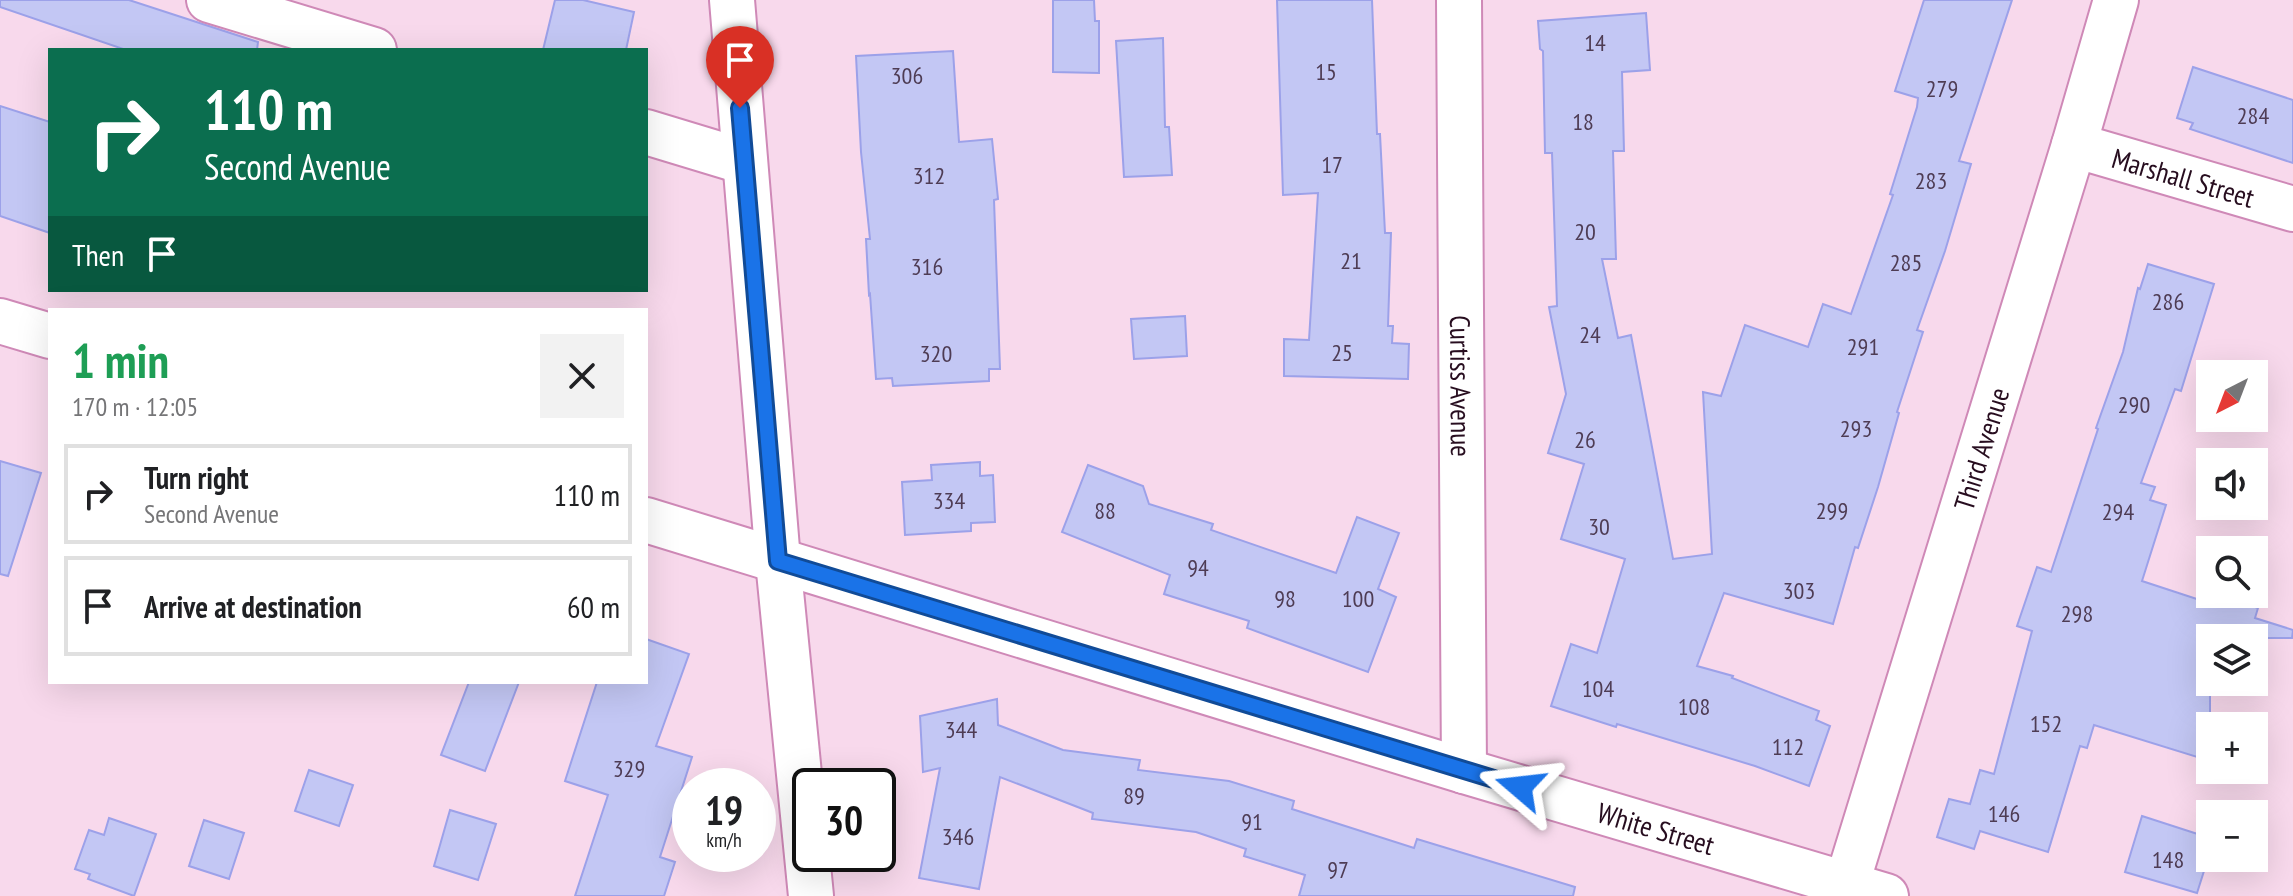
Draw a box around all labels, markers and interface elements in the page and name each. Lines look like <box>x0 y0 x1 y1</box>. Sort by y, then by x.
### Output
pin <box>706 26 774 108</box>
house number: 14 <box>1584 27 1606 58</box>
icon: arrive <box>718 38 762 82</box>
house number: 15 <box>1315 56 1337 87</box>
house number: 306 <box>891 60 923 91</box>
text: 110 m <box>204 73 333 145</box>
house number: 279 <box>1926 73 1958 104</box>
icon: right <box>72 80 176 184</box>
house number: 284 <box>2237 100 2269 131</box>
house number: 18 <box>1572 106 1594 137</box>
street label: Marshall Street <box>2108 139 2259 215</box>
text: Second Avenue <box>204 143 391 190</box>
house number: 17 <box>1321 149 1343 180</box>
house number: 312 <box>913 160 945 191</box>
house number: 283 <box>1915 165 1947 196</box>
house number: 20 <box>1574 216 1596 247</box>
icon: arrive <box>140 232 184 276</box>
text: Then <box>72 235 124 274</box>
house number: 21 <box>1340 245 1362 276</box>
house number: 285 <box>1890 247 1922 278</box>
house number: 316 <box>911 251 943 282</box>
house number: 286 <box>2152 286 2184 317</box>
street label: Curtiss Avenue <box>1443 315 1480 457</box>
house number: 24 <box>1579 319 1601 350</box>
text: 1 min <box>72 329 169 391</box>
house number: 291 <box>1847 331 1879 362</box>
button: close <box>540 334 624 418</box>
house number: 25 <box>1331 337 1353 368</box>
house number: 320 <box>920 338 952 369</box>
north arrow <box>2196 360 2268 432</box>
map controls <box>2196 360 2268 872</box>
street label: Third Avenue <box>1944 383 2017 515</box>
house number: 290 <box>2118 389 2150 420</box>
text: 170 m · 12:05 <box>72 390 198 423</box>
house number: 293 <box>1840 413 1872 444</box>
house number: 26 <box>1574 424 1596 455</box>
button: sound <box>2196 448 2268 520</box>
text: Turn right <box>144 458 248 497</box>
icon: right <box>76 472 120 516</box>
text: 110 m <box>554 475 620 514</box>
house number: 334 <box>933 485 965 516</box>
house number: 88 <box>1094 495 1116 526</box>
house number: 299 <box>1816 495 1848 526</box>
house number: 294 <box>2102 496 2134 527</box>
text: Second Avenue <box>144 497 279 530</box>
house number: 30 <box>1588 511 1610 542</box>
button: search <box>2196 536 2268 608</box>
house number: 94 <box>1187 552 1209 583</box>
house number: 303 <box>1783 575 1815 606</box>
house number: 98 <box>1274 583 1296 614</box>
house number: 100 <box>1342 583 1374 614</box>
icon: arrive <box>76 584 120 628</box>
text: Arrive at destination <box>144 587 362 626</box>
text: 60 m <box>567 587 620 626</box>
house number: 298 <box>2061 598 2093 629</box>
button: layers <box>2196 624 2268 696</box>
house number: 104 <box>1582 673 1614 704</box>
house number: 108 <box>1678 691 1710 722</box>
house number: 152 <box>2030 708 2062 739</box>
button: + <box>2196 712 2268 784</box>
house number: 344 <box>945 714 977 745</box>
house number: 112 <box>1772 731 1804 762</box>
position arrow <box>1478 745 1562 829</box>
house number: 329 <box>613 753 645 784</box>
speed limit sign: 30 <box>792 768 896 872</box>
house number: 89 <box>1123 780 1145 811</box>
text: 19 <box>705 784 743 836</box>
street label: White Street <box>1593 793 1719 863</box>
house number: 146 <box>1988 798 2020 829</box>
button: − <box>2196 800 2268 872</box>
house number: 91 <box>1241 806 1263 837</box>
house number: 346 <box>942 821 974 852</box>
text: km/h <box>706 827 742 853</box>
house number: 148 <box>2152 844 2184 875</box>
house number: 97 <box>1327 854 1349 885</box>

